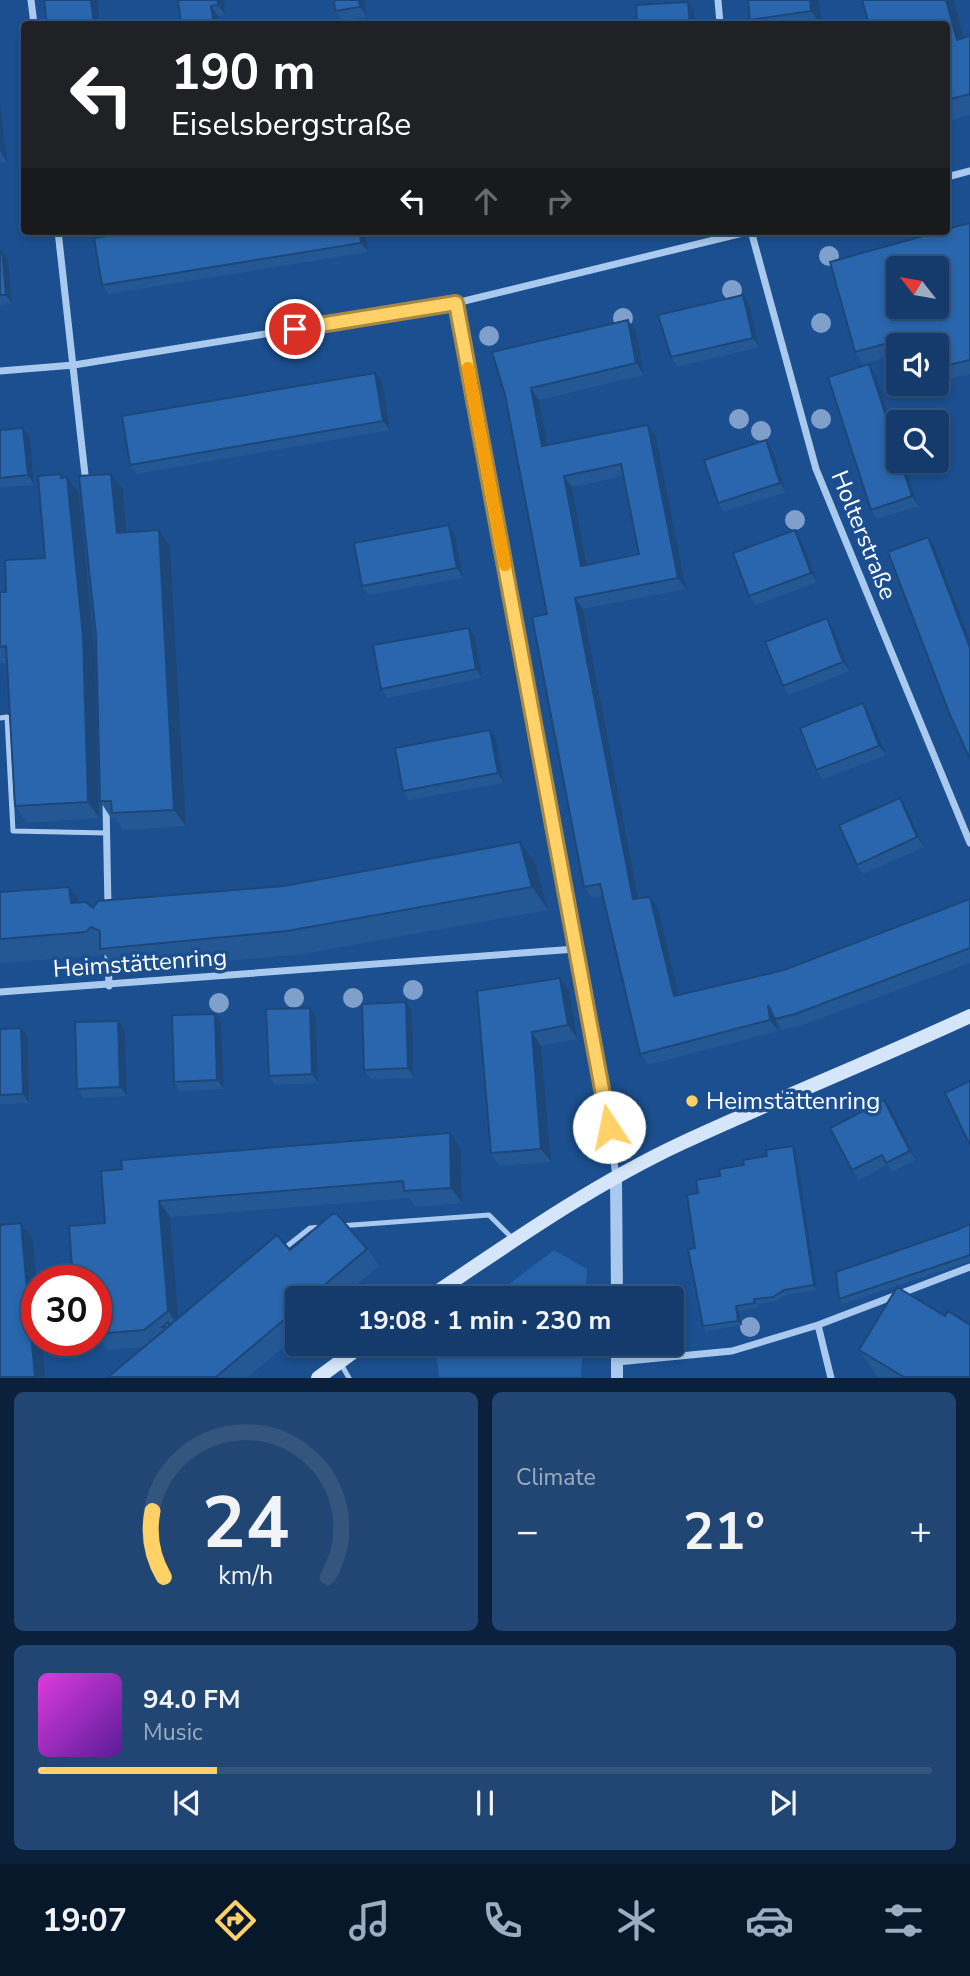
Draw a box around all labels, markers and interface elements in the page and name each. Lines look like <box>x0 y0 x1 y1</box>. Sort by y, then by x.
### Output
text: 190 m <box>171 39 315 106</box>
icon: left <box>56 49 147 140</box>
text: Eiselsbergstraße <box>171 103 411 146</box>
icon: left <box>394 182 432 220</box>
icon: ahead <box>467 182 505 220</box>
icon: right <box>540 182 578 220</box>
north arrow <box>886 256 948 318</box>
map controls <box>886 256 949 473</box>
pin <box>265 299 325 359</box>
icon: arrive <box>276 310 314 348</box>
button: sound <box>886 333 949 396</box>
button: search <box>886 410 949 473</box>
street label: Holterstraße <box>824 466 904 604</box>
street label: Heimstättenring <box>52 941 228 985</box>
place label: Heimstättenring <box>706 1085 880 1117</box>
position arrow <box>572 1090 646 1164</box>
marker: Heimstättenring <box>684 1093 700 1109</box>
speed limit sign: 30 <box>21 1265 112 1356</box>
text: 19:08 · 1 min · 230 m <box>358 1303 611 1338</box>
text: Climate <box>516 1462 596 1493</box>
text: 24 <box>202 1474 290 1574</box>
text: 21° <box>683 1496 765 1567</box>
text: − <box>516 1506 539 1557</box>
text: + <box>909 1506 932 1557</box>
text: km/h <box>218 1559 274 1593</box>
text: 94.0 FM <box>143 1682 240 1717</box>
text: Music <box>143 1717 203 1748</box>
icon: previous <box>168 1784 206 1822</box>
icon: pause <box>466 1784 504 1822</box>
icon: next <box>764 1784 802 1822</box>
icon: directions <box>211 1896 260 1945</box>
icon: music <box>345 1896 394 1945</box>
icon: phone <box>478 1896 527 1945</box>
icon: climate <box>612 1896 661 1945</box>
icon: car <box>745 1896 794 1945</box>
icon: filters <box>879 1896 928 1945</box>
text: 19:07 <box>42 1899 127 1942</box>

